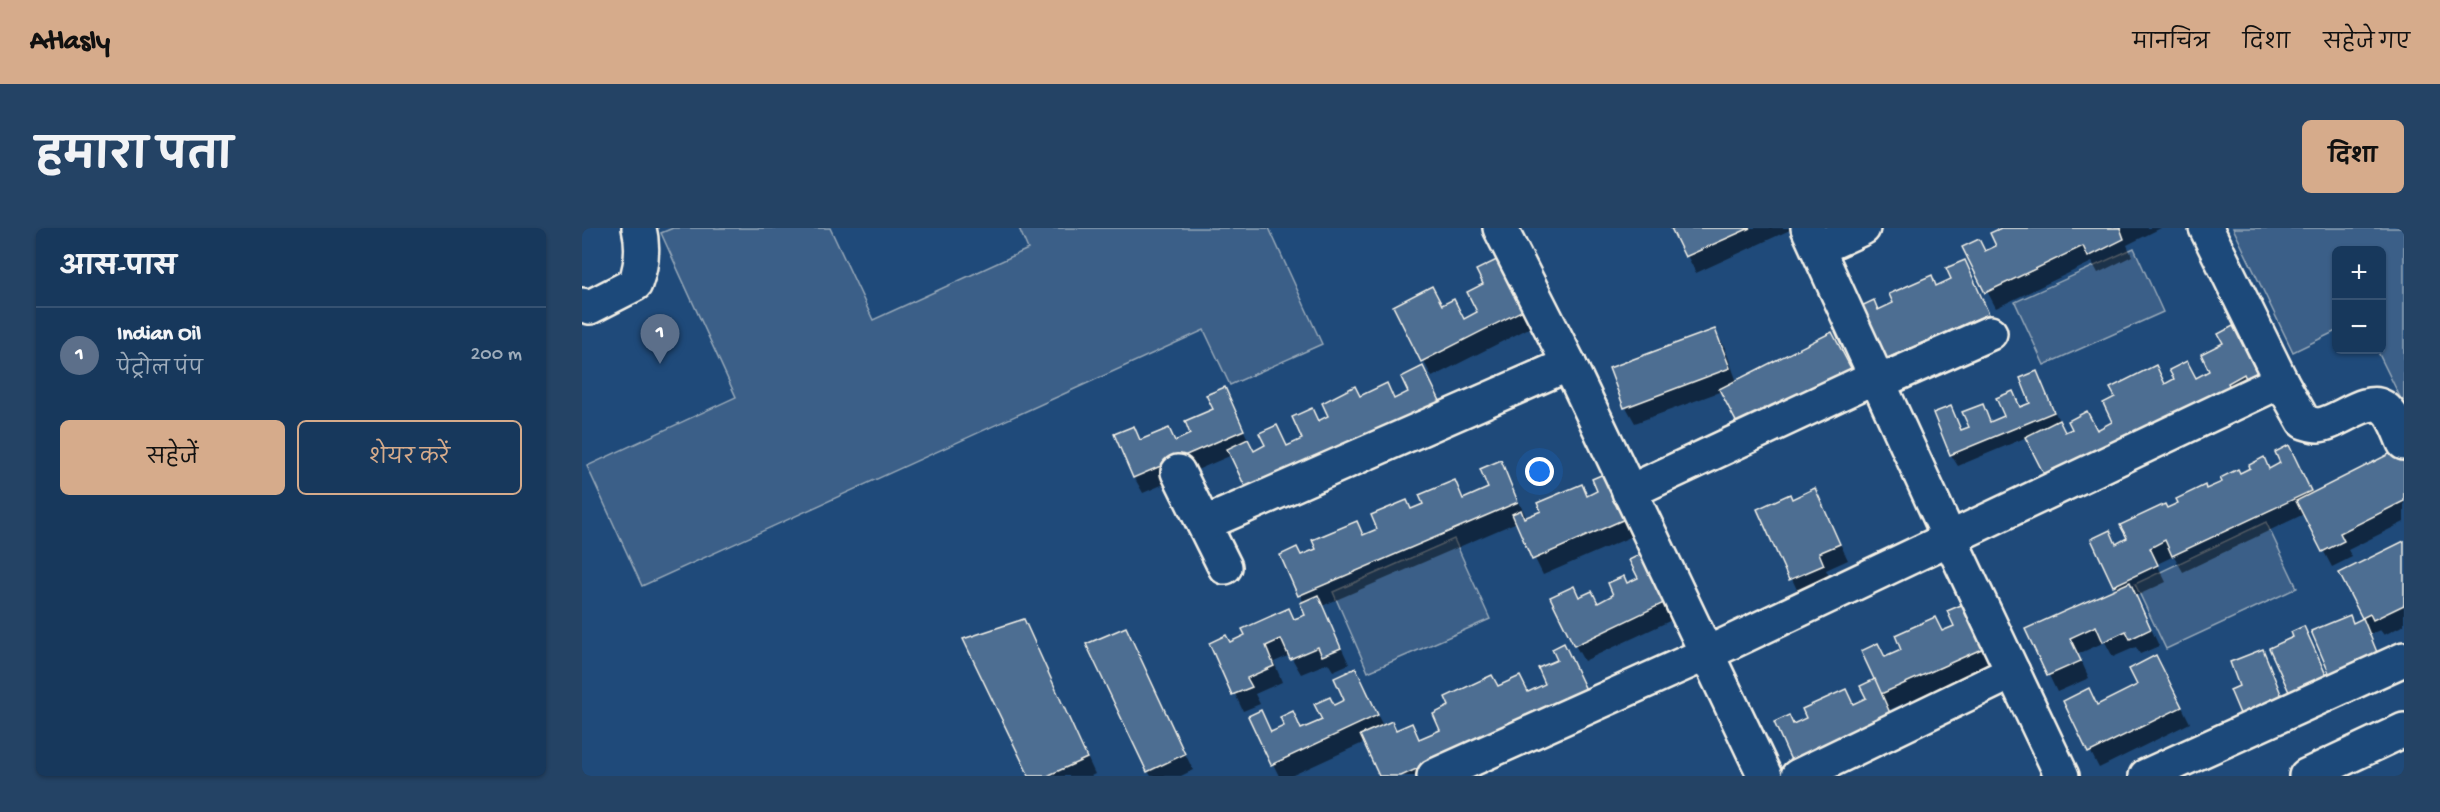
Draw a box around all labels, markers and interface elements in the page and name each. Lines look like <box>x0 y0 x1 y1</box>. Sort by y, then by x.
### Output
text: Atlasly <box>30 26 110 59</box>
text: मानचित्र <box>2133 32 2210 57</box>
text: दिशा <box>2243 32 2290 57</box>
text: सहेजे गए <box>2323 32 2410 57</box>
button: दिशा <box>2302 120 2404 193</box>
text: हमारा पता <box>36 135 233 184</box>
map controls <box>2332 246 2386 354</box>
button: + <box>2332 246 2386 300</box>
text: आस-पास <box>60 254 177 285</box>
button: − <box>2332 300 2386 354</box>
pin: 1 <box>640 314 680 364</box>
text: Indian Oil <box>117 322 201 348</box>
text: 1 <box>75 344 84 367</box>
text: 200 m <box>471 344 522 367</box>
text: पेट्रोल पंप <box>117 359 203 382</box>
button: सहेजें <box>60 420 285 495</box>
button: शेयर करें <box>297 420 522 495</box>
your location <box>1525 457 1554 486</box>

